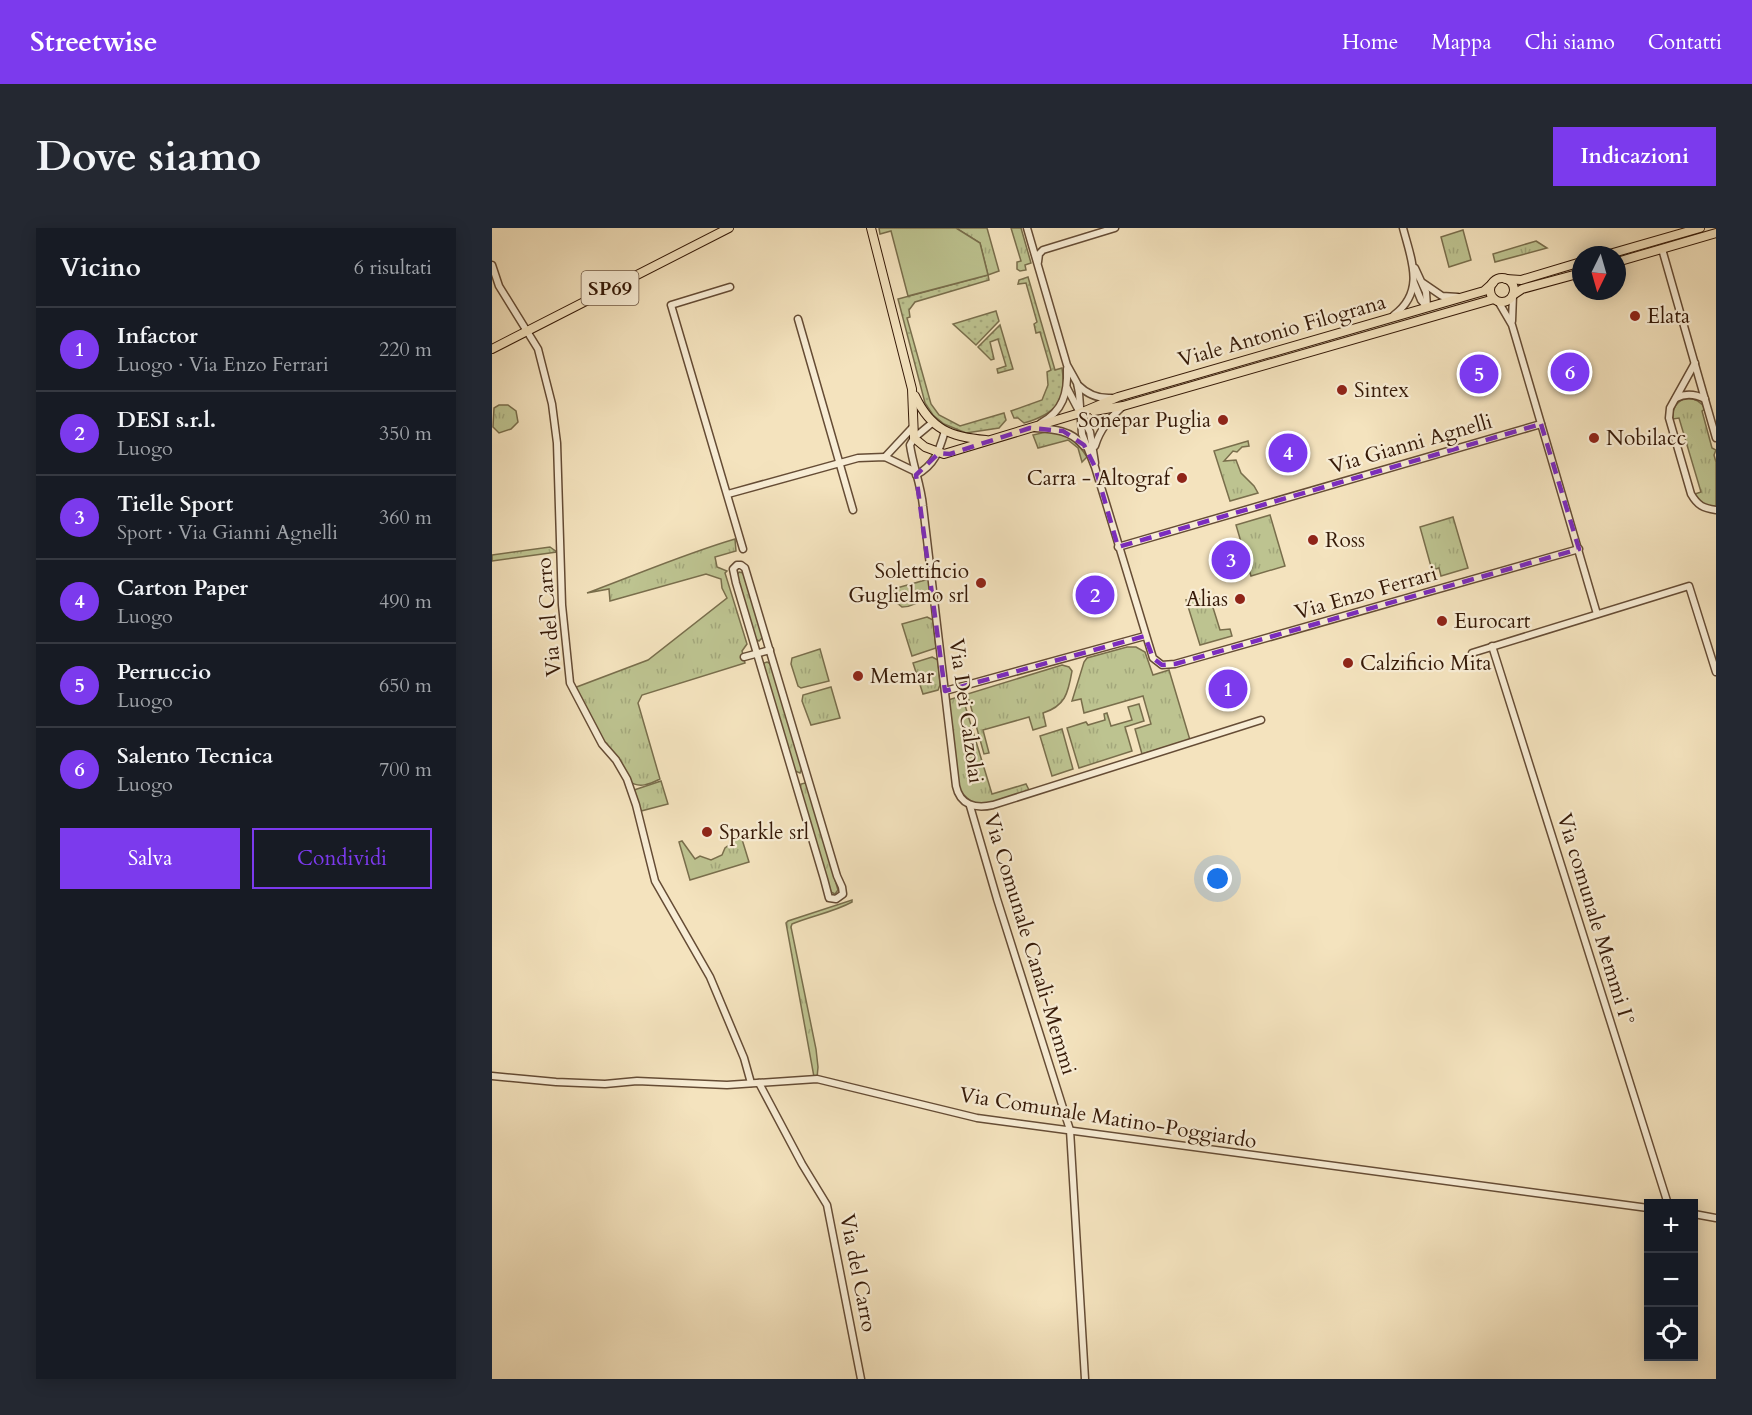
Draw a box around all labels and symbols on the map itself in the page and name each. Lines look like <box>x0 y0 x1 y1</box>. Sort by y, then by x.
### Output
north arrow <box>1572 246 1626 300</box>
road number: SP69 <box>582 271 638 305</box>
street label: Viale Antonio Filograna <box>1175 287 1389 375</box>
place label: Elata <box>1647 302 1690 331</box>
marker: Elata <box>1628 309 1642 323</box>
pin: 6 <box>1550 350 1590 394</box>
pin: 5 <box>1460 352 1498 396</box>
place label: Sintex <box>1354 376 1410 405</box>
marker: Sintex <box>1335 383 1349 397</box>
place label: Sonepar Puglia <box>1078 406 1211 435</box>
street label: Via Gianni Agnelli <box>1326 407 1496 481</box>
marker: Sonepar Puglia <box>1216 413 1230 427</box>
place label: Nobilacc <box>1606 424 1686 453</box>
pin: 4 <box>1268 430 1308 476</box>
marker: Nobilacc <box>1587 431 1601 445</box>
place label: Carra - Altograf <box>1027 464 1174 493</box>
marker: Carra - Altograf <box>1175 471 1189 485</box>
place label: Ross <box>1325 526 1365 555</box>
marker: Ross <box>1306 533 1320 547</box>
pin: 3 <box>1212 538 1250 582</box>
street label: Via del Carro <box>529 556 569 678</box>
place label: Solettificio Guglielmo srl <box>848 557 969 610</box>
street label: Via Enzo Ferrari <box>1291 559 1441 627</box>
pin: 2 <box>1076 572 1114 617</box>
marker: Solettificio Guglielmo srl <box>974 576 988 590</box>
place label: Alias <box>1186 585 1228 614</box>
marker: Alias <box>1233 592 1247 606</box>
place label: Eurocart <box>1454 607 1531 636</box>
marker: Eurocart <box>1435 614 1449 628</box>
street label: Via Dei Calzolai <box>941 637 991 785</box>
place label: Calzificio Mita <box>1360 649 1491 678</box>
marker: Calzificio Mita <box>1341 656 1355 670</box>
place label: Memar <box>870 662 934 691</box>
pin: 1 <box>1208 666 1248 712</box>
marker: Memar <box>851 669 865 683</box>
street label: Via Comunale Canali-Memmi <box>976 810 1084 1078</box>
street label: Via comunale Memmi I° <box>1550 810 1642 1030</box>
place label: Sparkle srl <box>719 818 809 847</box>
marker: Sparkle srl <box>700 825 714 839</box>
your location <box>1203 864 1232 893</box>
street label: Via Comunale Matino-Poggiardo <box>957 1080 1259 1156</box>
street label: Via del Carro <box>832 1212 884 1334</box>

